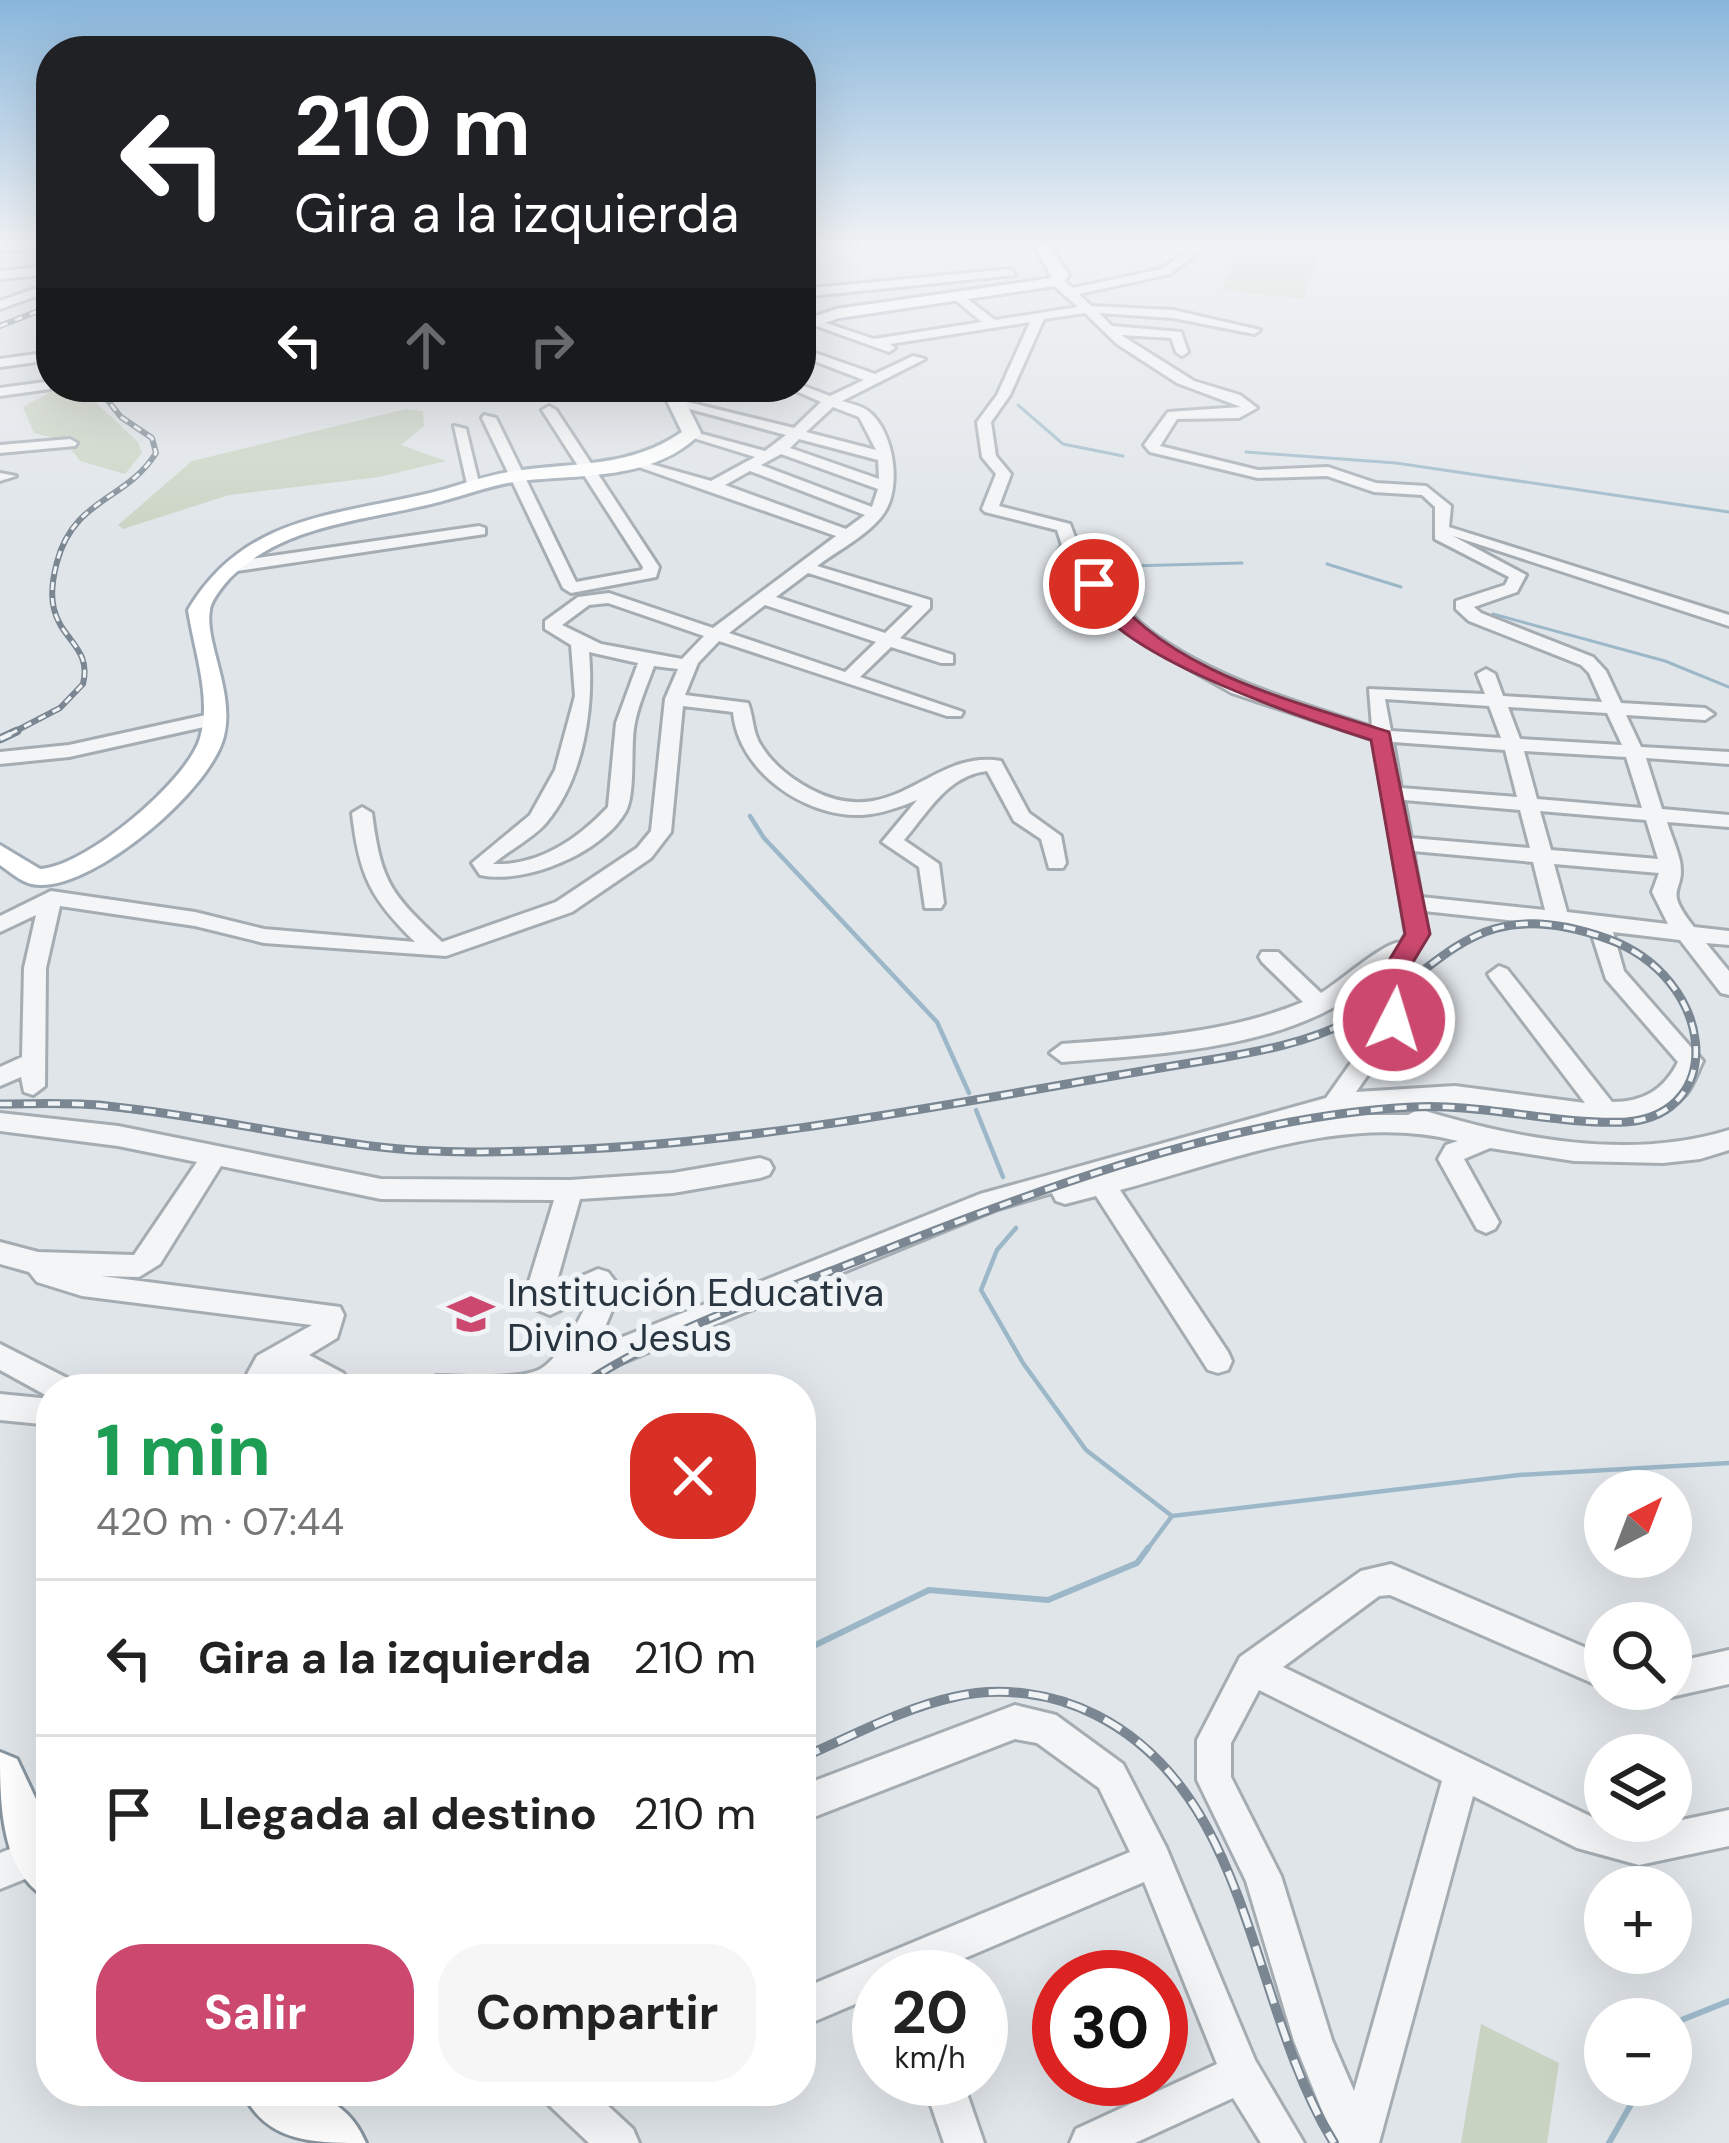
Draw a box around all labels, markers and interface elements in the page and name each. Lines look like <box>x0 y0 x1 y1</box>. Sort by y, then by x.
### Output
text: 210 m <box>294 72 531 181</box>
icon: left <box>96 84 252 240</box>
text: Gira a la izquierda <box>294 178 739 249</box>
icon: left <box>267 312 333 378</box>
icon: ahead <box>393 312 459 378</box>
icon: right <box>519 312 585 378</box>
pin <box>1043 533 1145 635</box>
icon: arrive <box>1061 551 1127 617</box>
position arrow <box>1331 957 1457 1083</box>
place label: Institución Educativa Divino Jesus <box>507 1267 884 1363</box>
school or university icon: Institución Educativa Divino Jesus <box>446 1289 496 1339</box>
text: 1 min <box>96 1404 271 1497</box>
button: close <box>630 1413 756 1539</box>
north arrow <box>1584 1470 1692 1578</box>
map controls <box>1584 1470 1692 2106</box>
text: 420 m · 07:44 <box>96 1496 344 1547</box>
button: search <box>1584 1602 1692 1710</box>
icon: left <box>96 1625 162 1691</box>
text: Gira a la izquierda <box>198 1628 592 1687</box>
text: 210 m <box>633 1628 756 1687</box>
button: layers <box>1584 1734 1692 1842</box>
icon: arrive <box>96 1781 162 1847</box>
text: Llegada al destino <box>198 1784 597 1843</box>
text: 210 m <box>633 1784 756 1843</box>
button: + <box>1584 1866 1692 1974</box>
button: Salir <box>96 1944 414 2082</box>
button: Compartir <box>438 1944 756 2082</box>
speed limit sign: 30 <box>1032 1950 1188 2106</box>
text: 20 <box>892 1973 968 2052</box>
button: − <box>1584 1998 1692 2106</box>
text: km/h <box>895 2038 965 2077</box>

